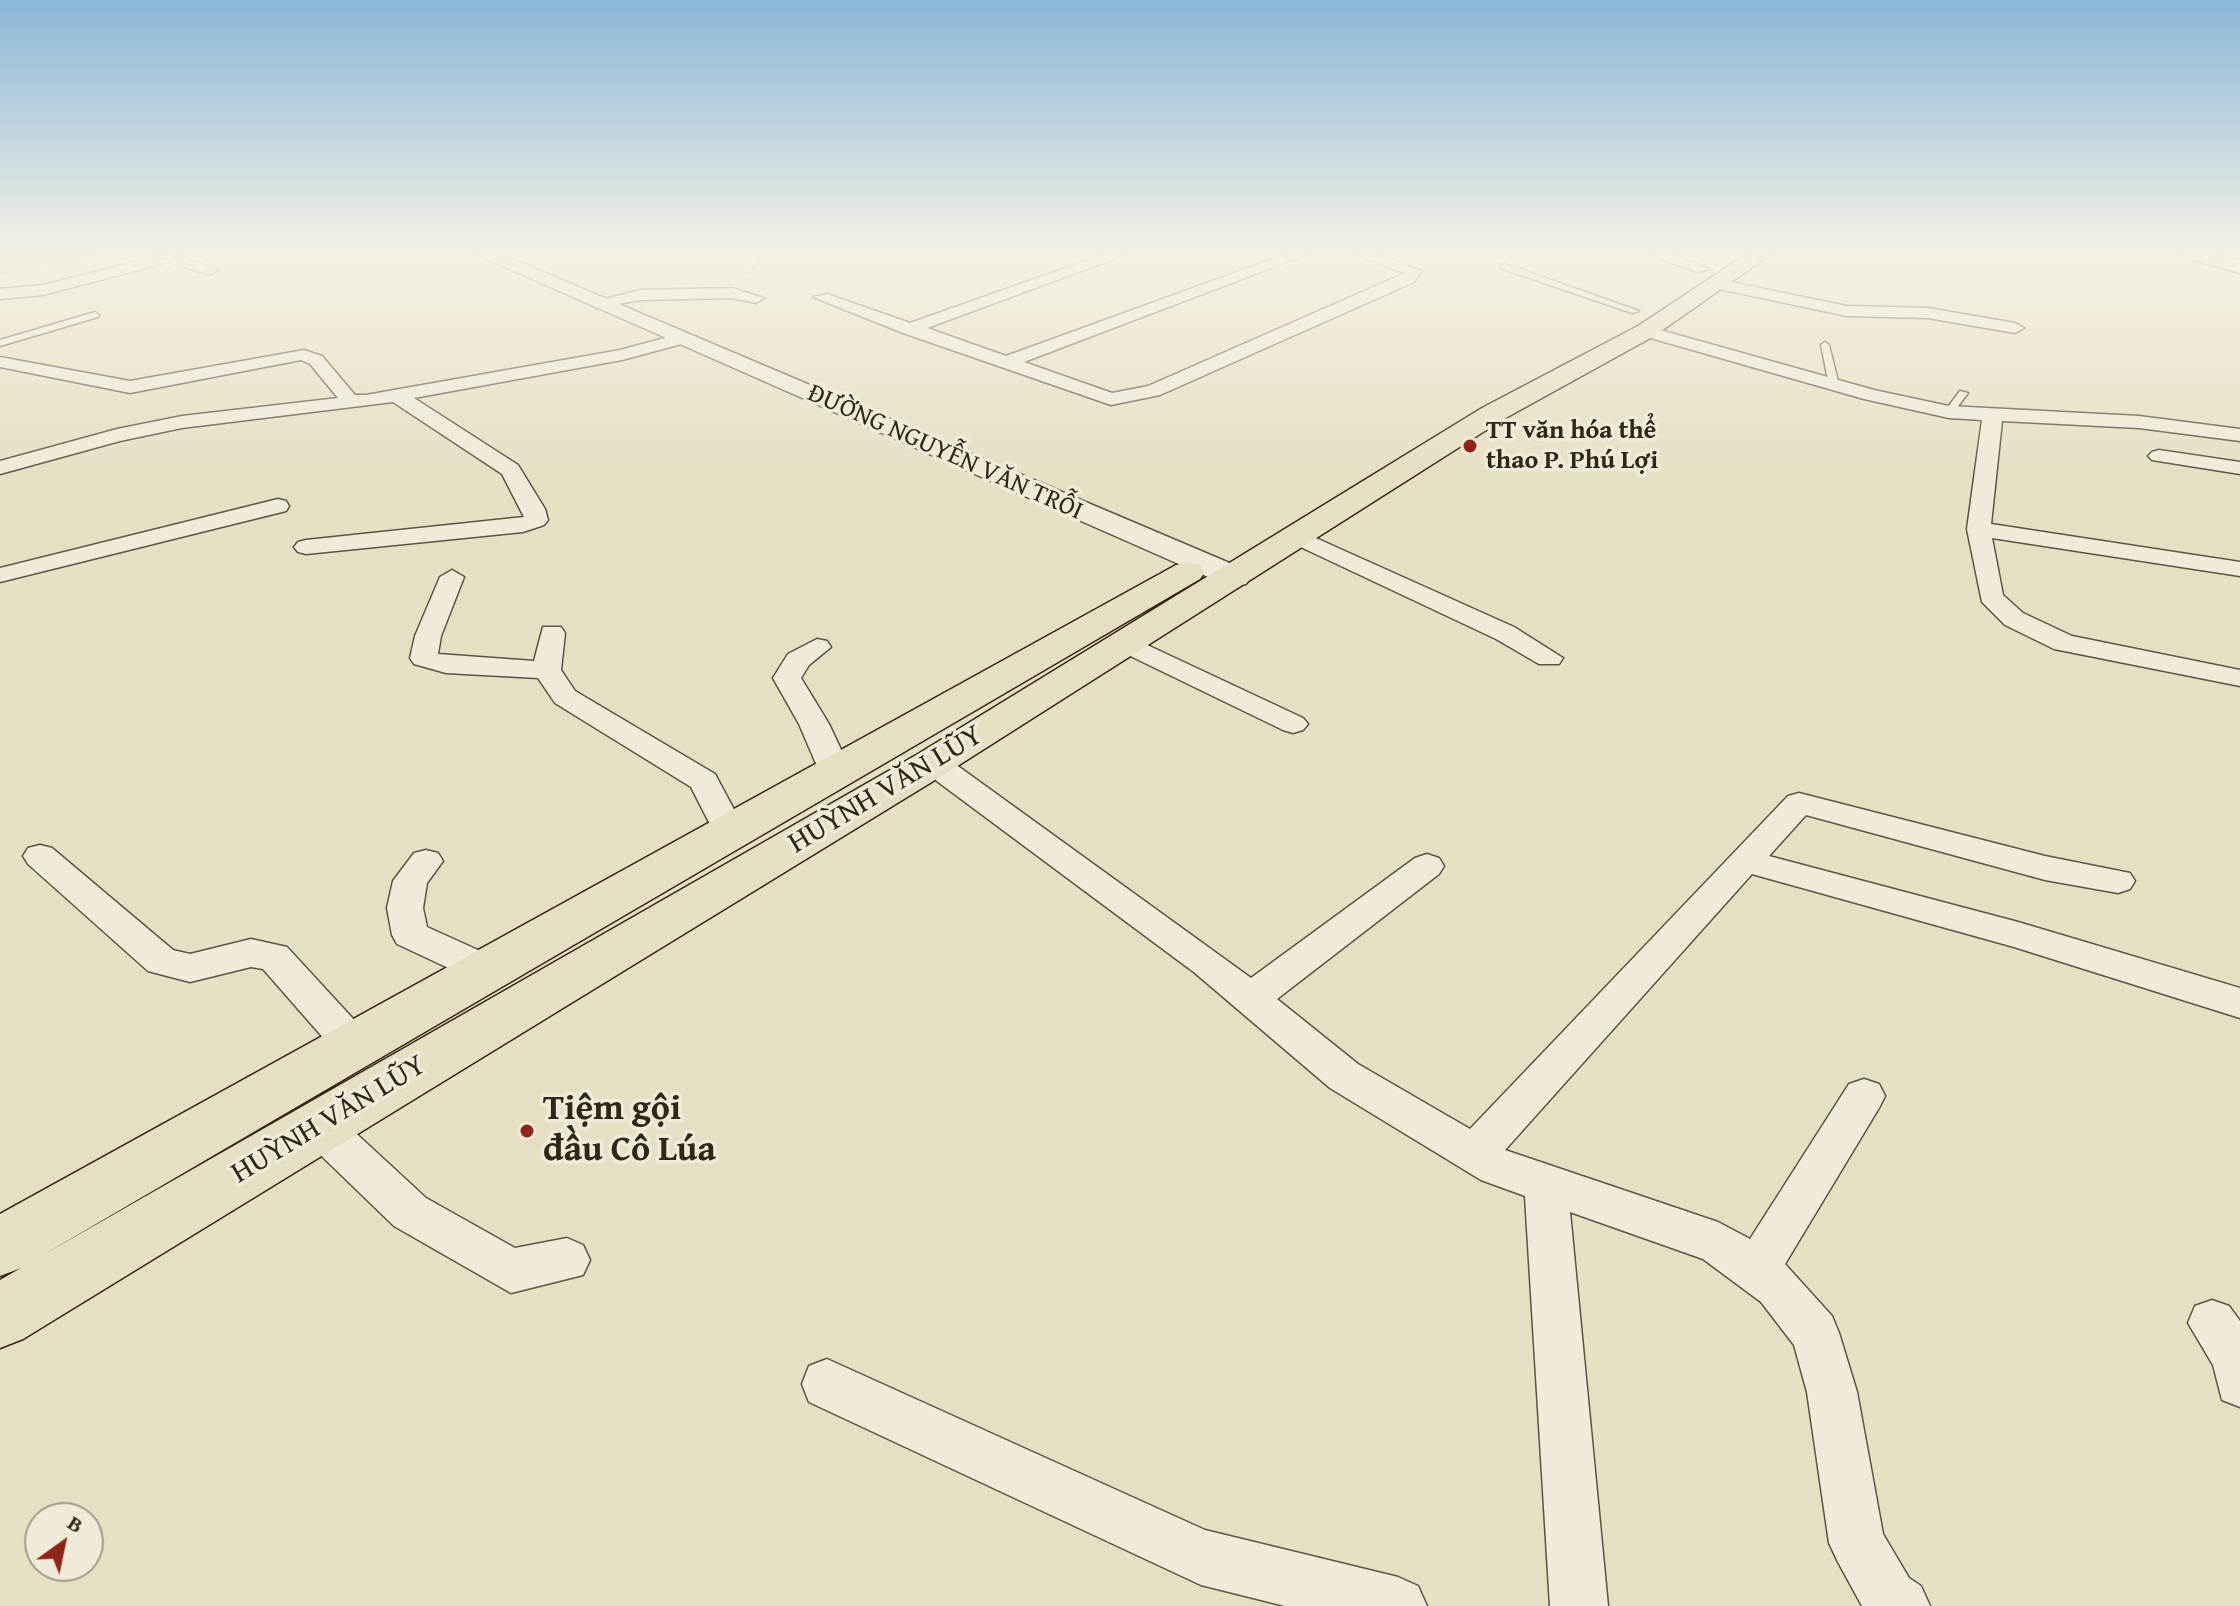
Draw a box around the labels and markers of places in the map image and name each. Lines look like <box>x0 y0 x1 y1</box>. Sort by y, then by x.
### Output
place label: TT văn hóa thể thao P. Phú Lợi <box>1486 415 1658 476</box>
marker: TT văn hóa thể thao P. Phú Lợi <box>1461 437 1479 455</box>
place label: Tiệm gội đầu Cô Lúa <box>543 1088 716 1173</box>
marker: Tiệm gội đầu Cô Lúa <box>518 1122 536 1140</box>

